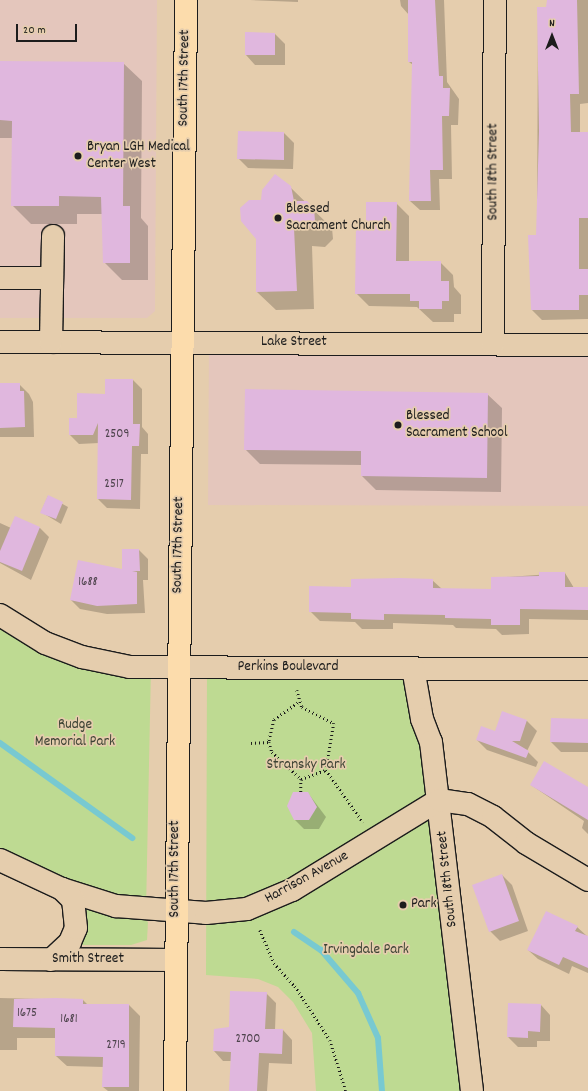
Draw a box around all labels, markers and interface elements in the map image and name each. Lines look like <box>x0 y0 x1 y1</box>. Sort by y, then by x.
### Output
scale bar <box>18 16 79 42</box>
north arrow <box>532 16 572 56</box>
text: N <box>549 16 555 32</box>
text: 20 m <box>23 22 46 39</box>
street label: South 17th Street <box>175 29 195 127</box>
street label: South 18th Street <box>485 123 503 221</box>
place label: Bryan LGH Medical Center West <box>87 138 190 173</box>
marker: Bryan LGH Medical Center West <box>72 150 84 162</box>
place label: Blessed Sacrament Church <box>286 200 390 235</box>
marker: Blessed Sacrament Church <box>273 213 283 223</box>
street label: Lake Street <box>261 334 327 352</box>
place label: Blessed Sacrament School <box>406 407 508 442</box>
marker: Blessed Sacrament School <box>393 420 403 430</box>
house number: 2509 <box>105 427 129 443</box>
house number: 2517 <box>104 477 124 493</box>
street label: South 17th Street <box>169 496 189 594</box>
house number: 1688 <box>78 575 98 591</box>
street label: Perkins Boulevard <box>238 659 338 677</box>
park label: Rudge Memorial Park <box>35 716 115 751</box>
park label: Stransky Park <box>266 757 346 775</box>
street label: South 17th Street <box>167 821 185 917</box>
street label: South 18th Street <box>434 830 462 928</box>
street label: Harrison Avenue <box>262 848 352 908</box>
place label: Park <box>411 896 437 914</box>
marker: Park <box>398 900 408 910</box>
park label: Irvingdale Park <box>323 942 409 960</box>
street label: Smith Street <box>52 951 124 969</box>
house number: 1675 <box>17 1006 37 1022</box>
house number: 1681 <box>60 1012 78 1028</box>
house number: 2700 <box>236 1032 260 1048</box>
house number: 2719 <box>106 1038 126 1054</box>

